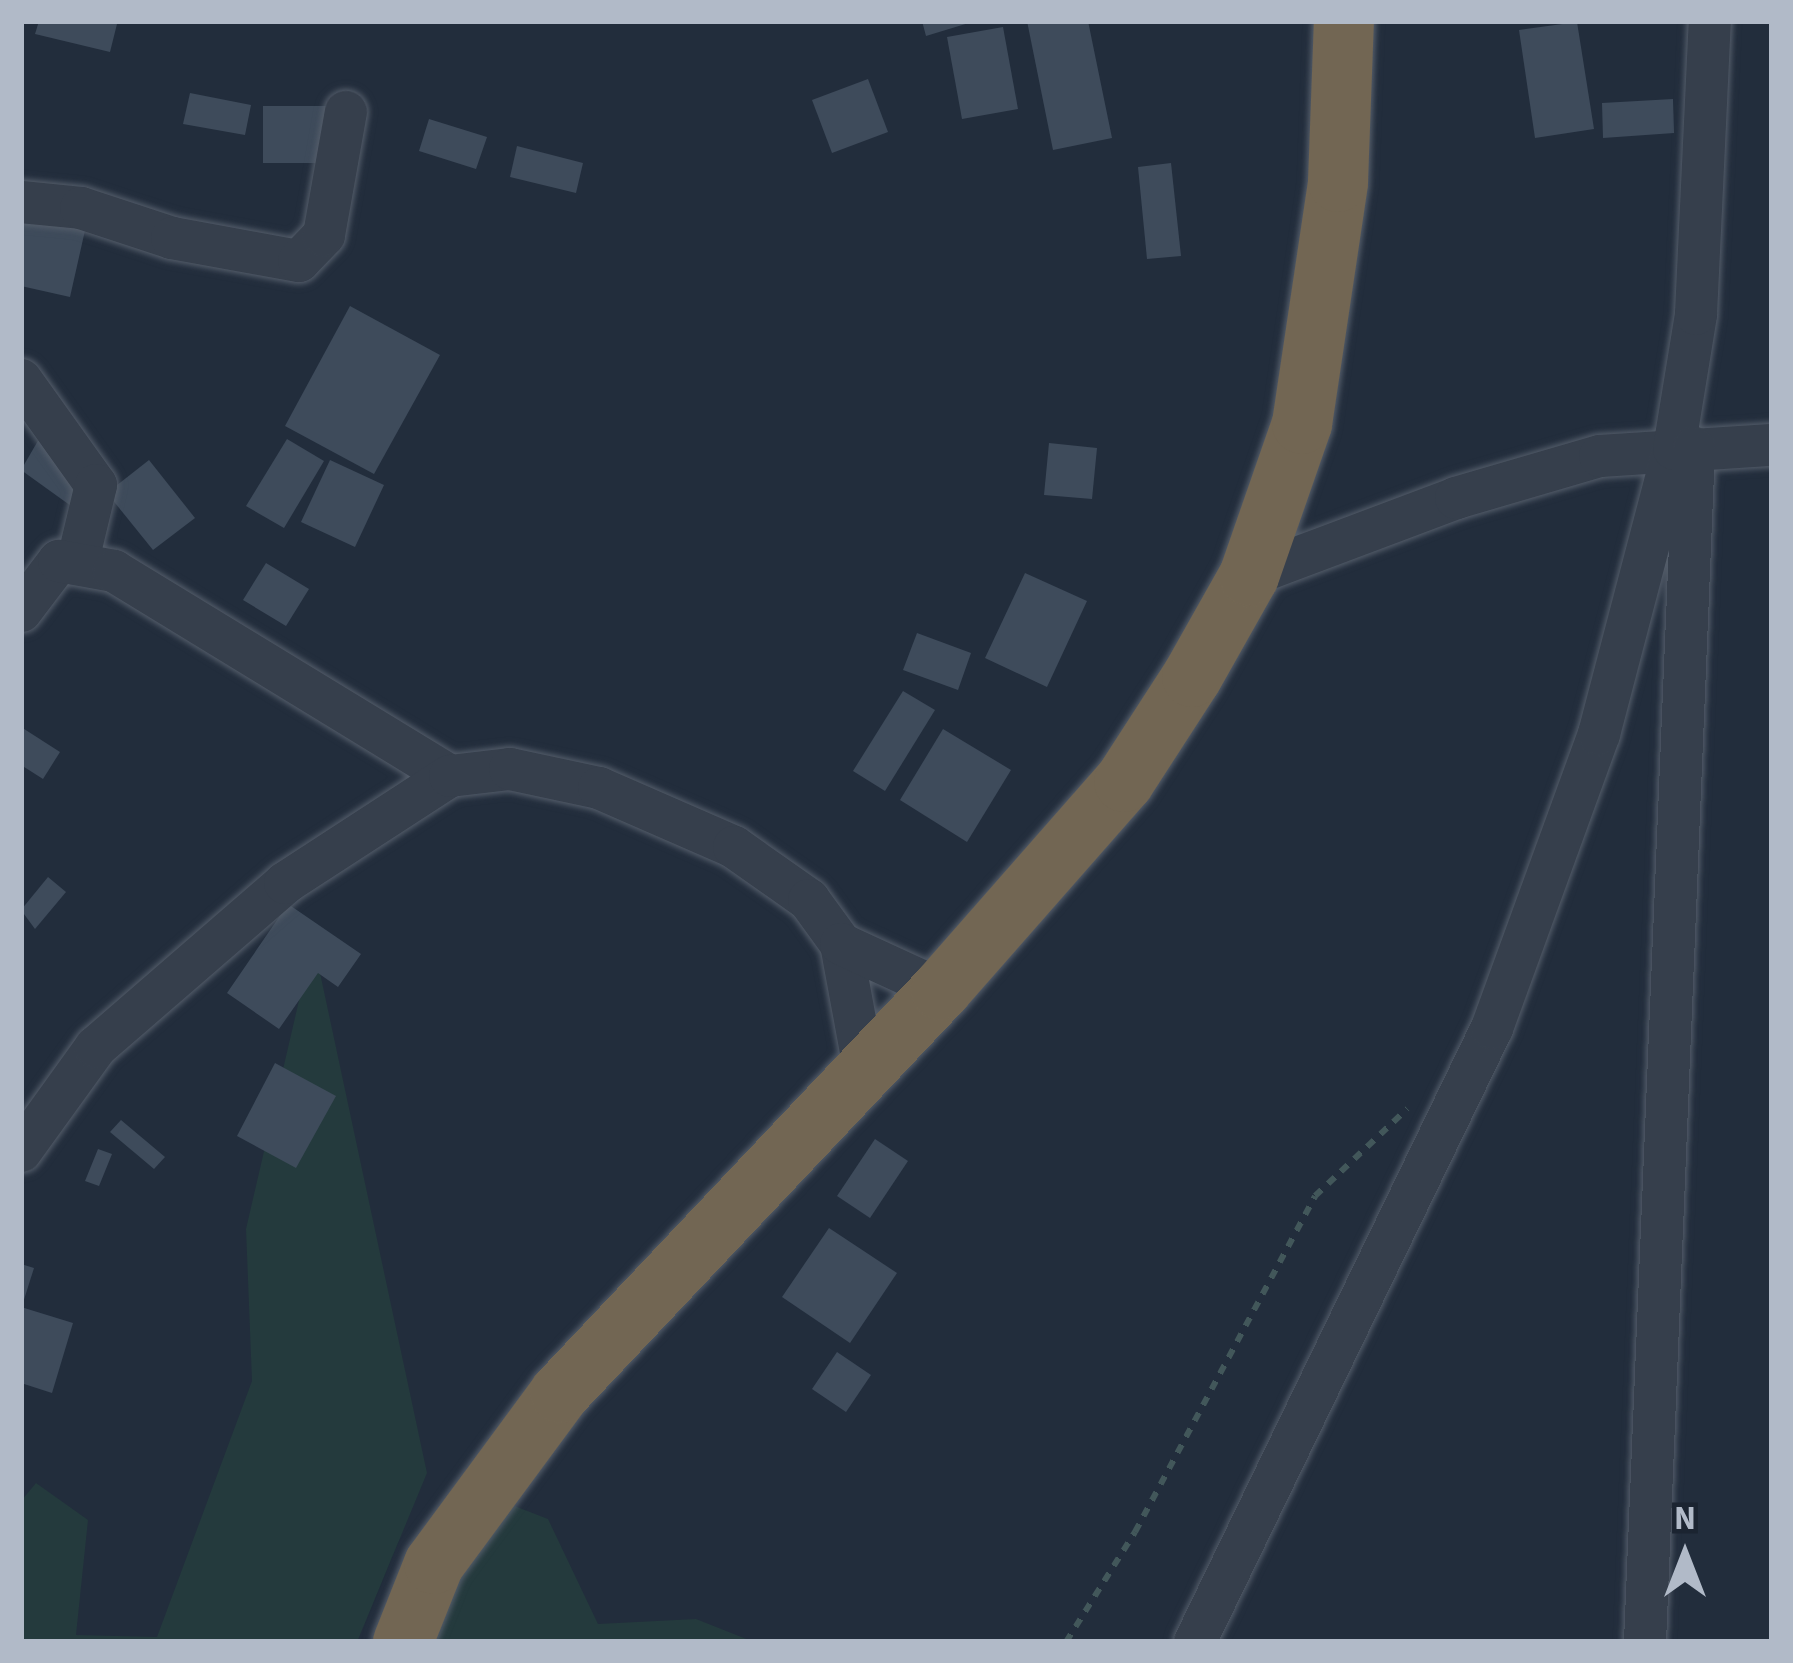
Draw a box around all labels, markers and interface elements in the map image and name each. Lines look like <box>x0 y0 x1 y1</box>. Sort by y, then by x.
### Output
north arrow <box>1625 1495 1745 1615</box>
text: N <box>1674 1495 1696 1542</box>

